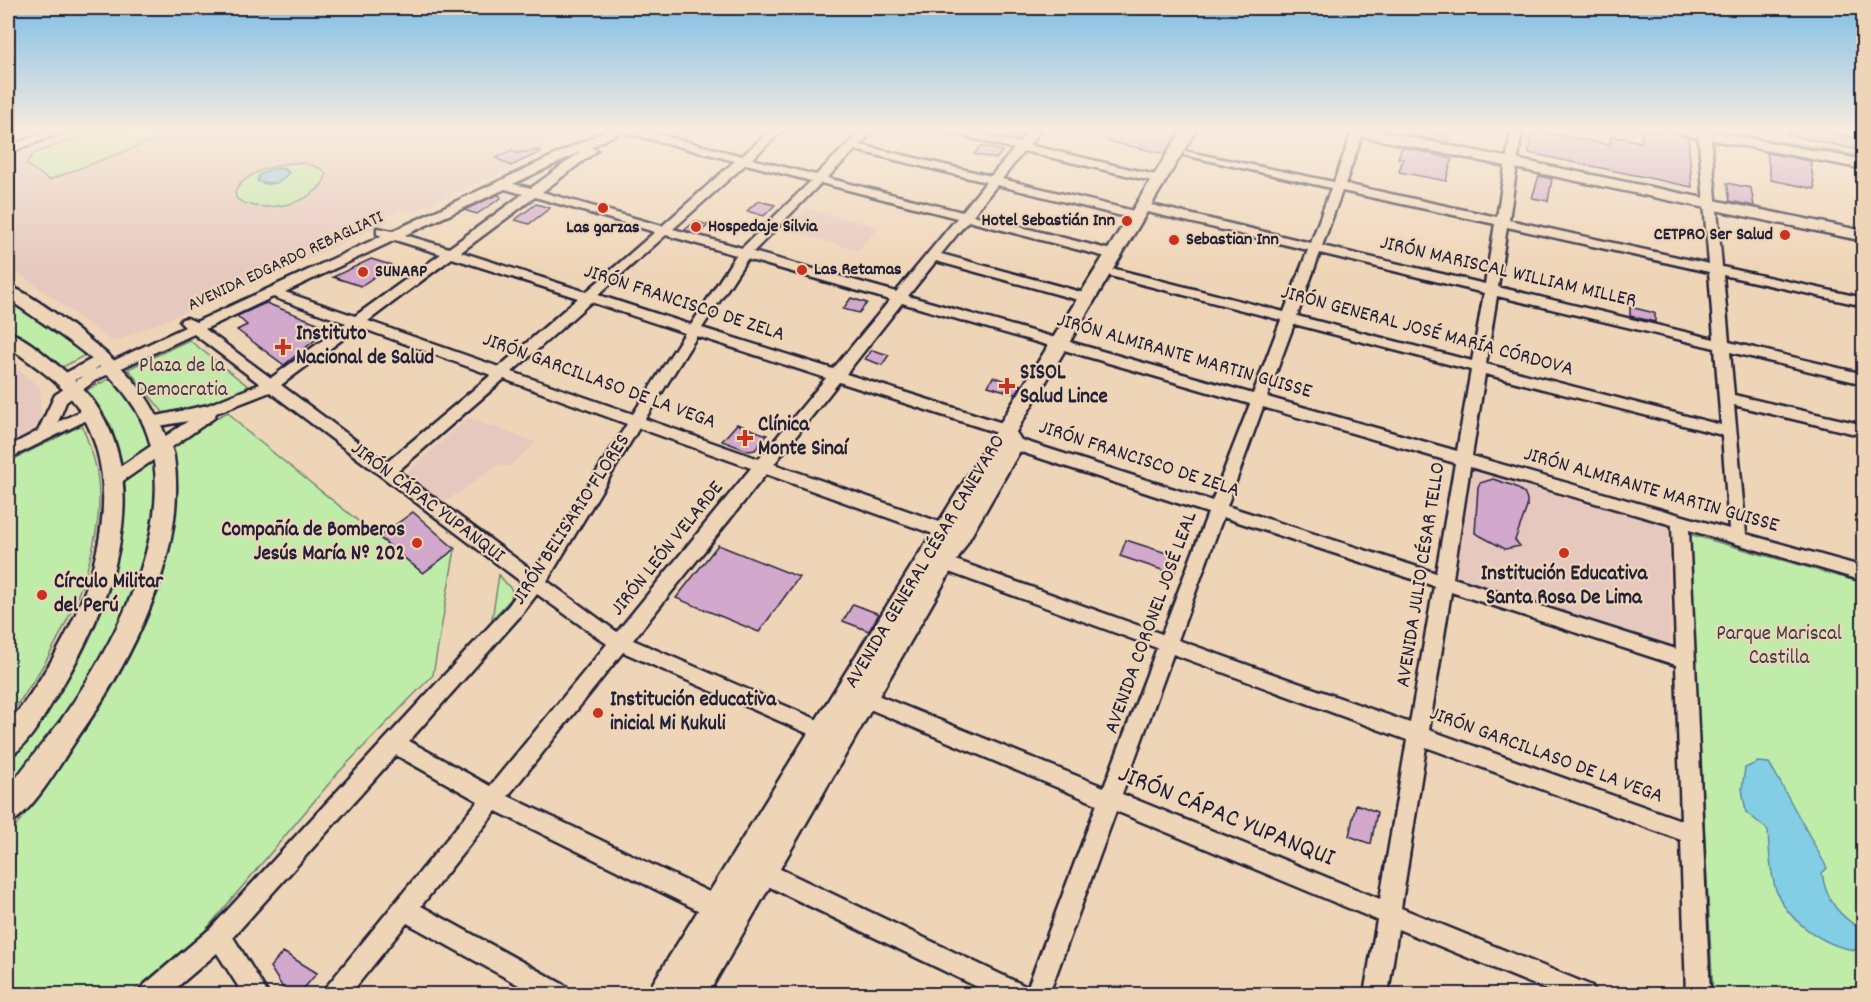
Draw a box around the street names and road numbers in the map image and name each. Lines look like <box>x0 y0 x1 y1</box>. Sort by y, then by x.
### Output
street label: AVENIDA EDGARDO REBAGLIATI <box>184 205 388 318</box>
street label: JIRÓN MARISCAL WILLIAM MILLER <box>1377 229 1639 317</box>
street label: JIRÓN FRANCISCO DE ZELA <box>580 257 788 351</box>
street label: JIRÓN GENERAL JOSÉ MARÍA CÓRDOVA <box>1277 278 1577 386</box>
street label: JIRÓN ALMIRANTE MARTIN GUISSE <box>1053 306 1315 408</box>
street label: JIRÓN GARCILLASO DE LA VEGA <box>478 326 720 438</box>
street label: JIRÓN FRANCISCO DE ZELA <box>1035 413 1243 507</box>
street label: JIRÓN BELISARIO FLORES <box>505 428 639 612</box>
street label: AVENIDA GENERAL CÉSAR CANEVARO <box>838 429 1014 695</box>
street label: JIRÓN CÁPAC YUPANQUI <box>344 435 511 571</box>
street label: JIRÓN ALMIRANTE MARTIN GUISSE <box>1520 440 1782 542</box>
street label: AVENIDA JULIO CÉSAR TELLO <box>1389 460 1455 690</box>
street label: JIRÓN LEÓN VELARDE <box>604 475 732 623</box>
street label: AVENIDA CORONEL JOSÉ LEAL <box>1098 507 1206 738</box>
street label: JIRÓN GARCILLASO DE LA VEGA <box>1425 700 1667 812</box>
street label: JIRÓN CÁPAC YUPANQUI <box>1112 757 1340 877</box>

